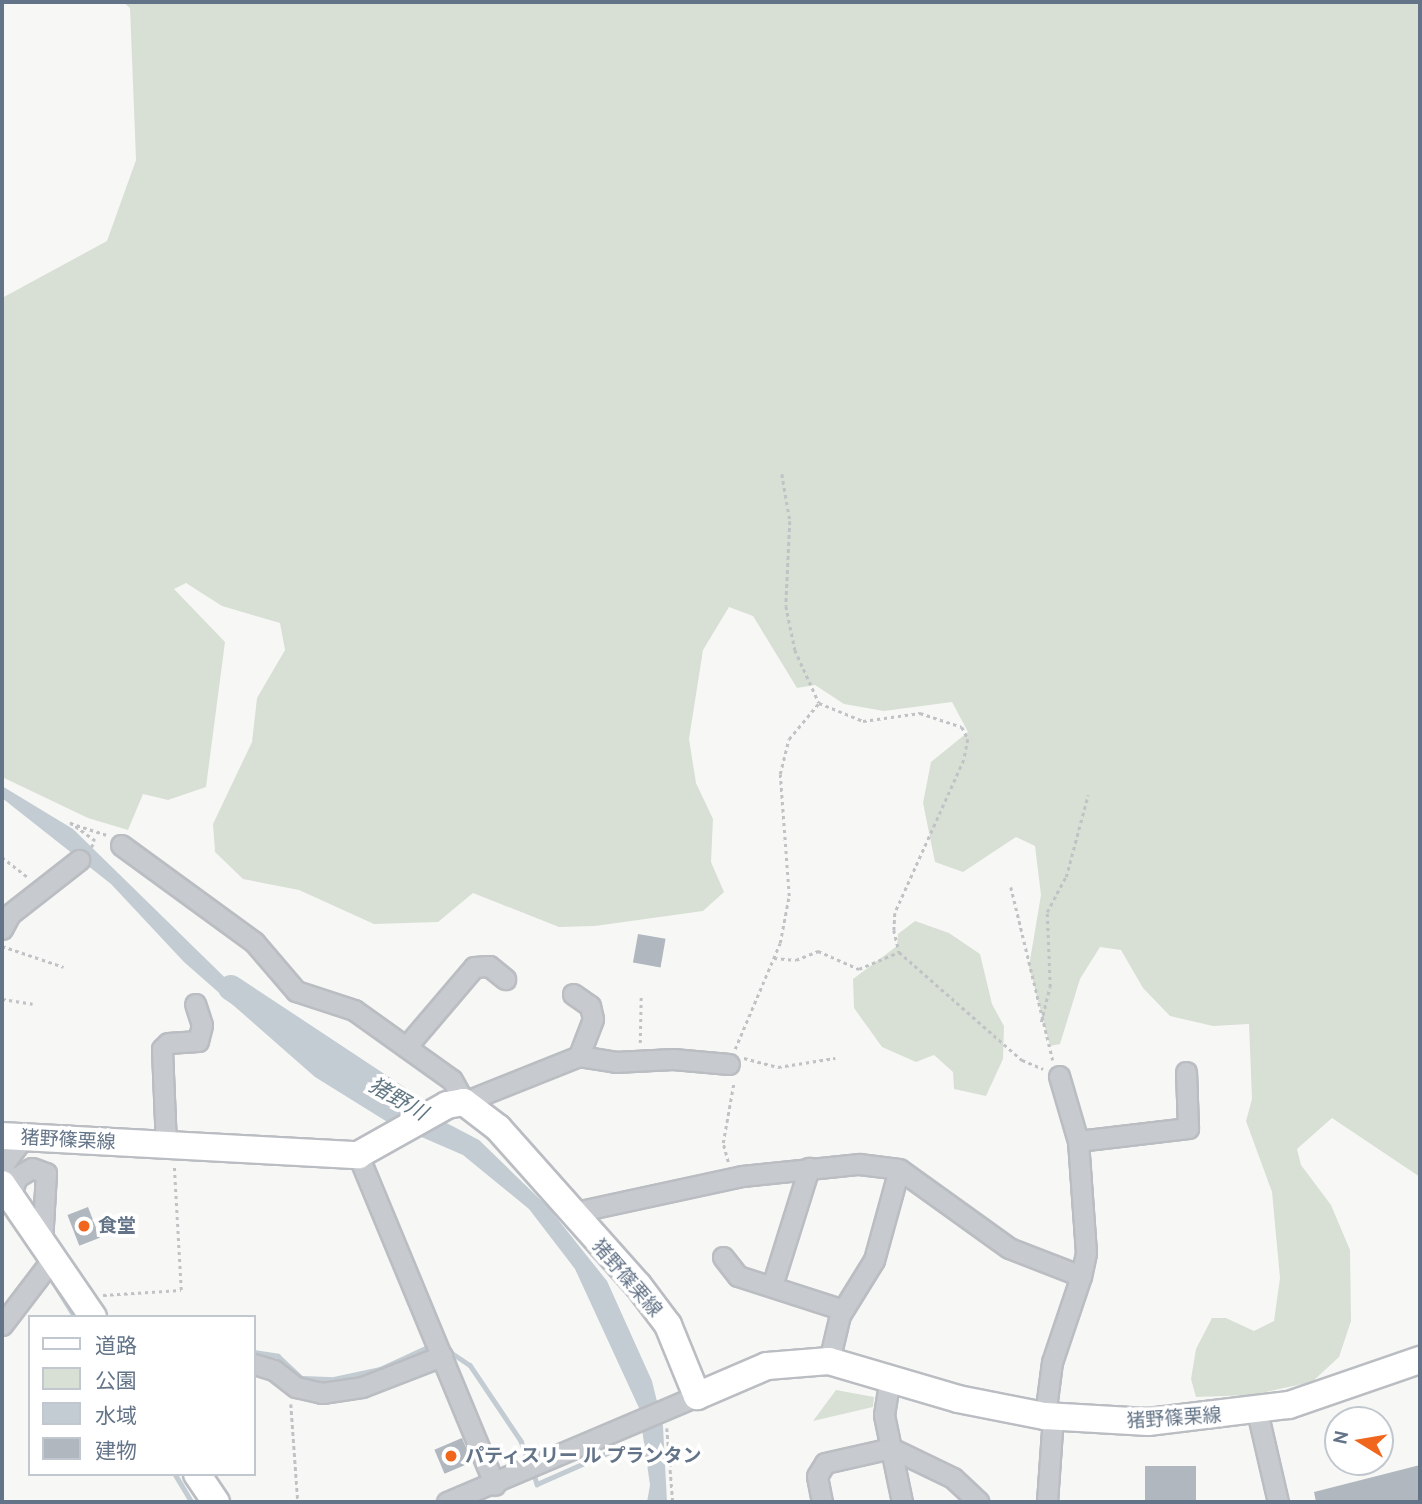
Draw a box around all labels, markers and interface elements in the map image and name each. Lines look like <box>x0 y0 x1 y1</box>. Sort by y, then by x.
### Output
water label: 猪野川 <box>364 1072 432 1126</box>
street label: 猪野篠栗線 <box>20 1126 116 1154</box>
place label: 食堂 <box>98 1215 136 1237</box>
marker: 食堂 <box>76 1218 92 1234</box>
street label: 猪野篠栗線 <box>587 1235 667 1321</box>
legend <box>28 1315 256 1476</box>
text: 道路 <box>95 1332 137 1359</box>
text: 公園 <box>95 1367 137 1394</box>
text: 水域 <box>95 1402 137 1429</box>
street label: 猪野篠栗線 <box>1126 1403 1222 1433</box>
north arrow <box>1324 1406 1394 1476</box>
text: N <box>1327 1429 1353 1446</box>
text: 建物 <box>95 1437 137 1464</box>
place label: パティスリー ル プランタン <box>465 1445 703 1467</box>
marker: パティスリー ル プランタン <box>443 1448 459 1464</box>

